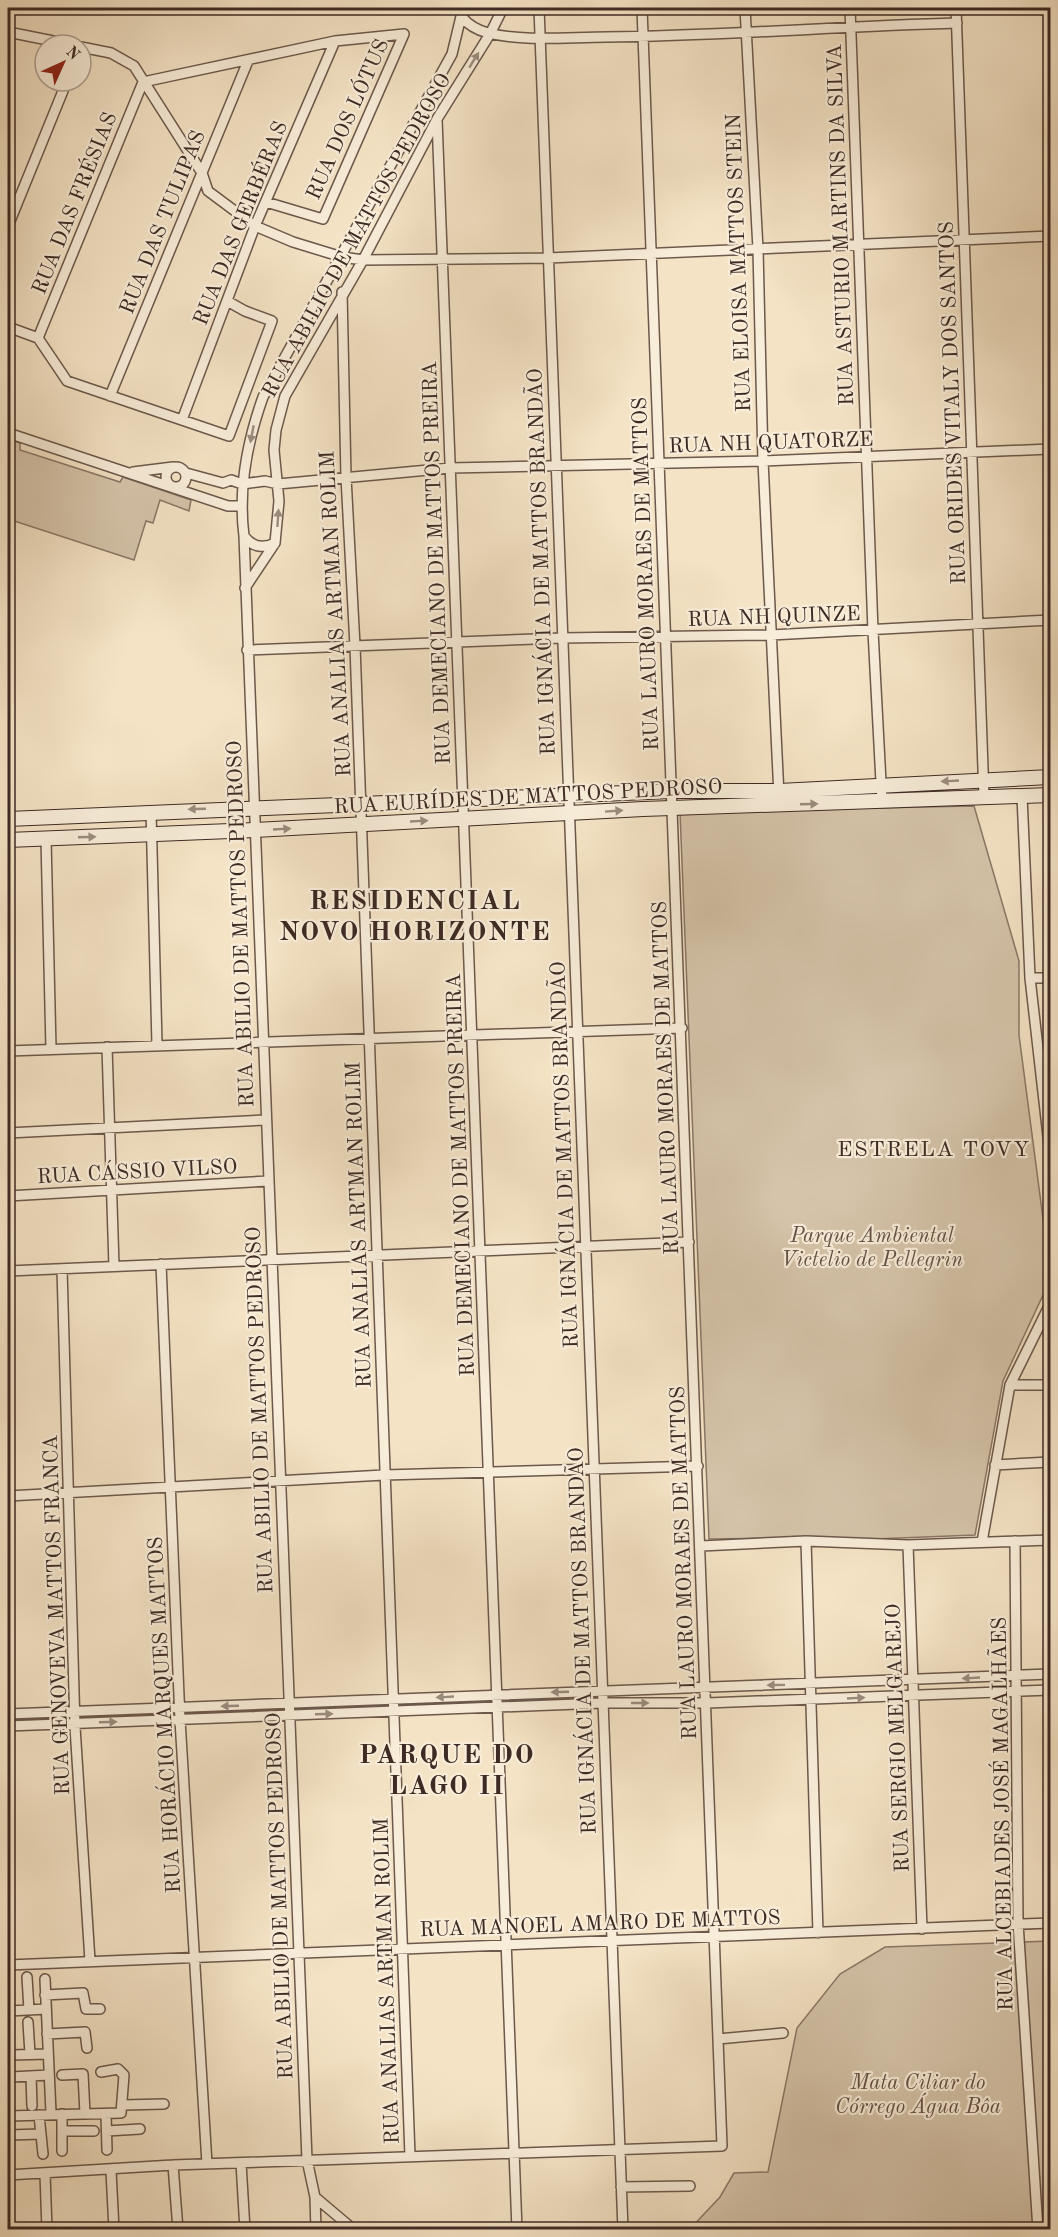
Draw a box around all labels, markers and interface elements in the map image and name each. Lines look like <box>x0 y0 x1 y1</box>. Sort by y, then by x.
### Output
north arrow <box>33 33 93 93</box>
street label: RUA DOS LÓTUS <box>299 34 393 203</box>
text: N <box>62 44 83 64</box>
street label: RUA ASTURIO MARTINS DA SILVA <box>825 44 858 406</box>
one-way arrow <box>469 51 480 68</box>
street label: RUA ABILIO DE MATTOS PEDROSO <box>259 70 455 401</box>
street label: RUA DAS FRÉSIAS <box>25 108 122 298</box>
street label: RUA ELOISA MATTOS STEIN <box>724 113 755 413</box>
street label: RUA DAS GERBÉRAS <box>187 117 292 329</box>
street label: RUA DAS TULIPAS <box>117 128 210 317</box>
street label: RUA ORIDES VITALY DOS SANTOS <box>937 221 970 585</box>
street label: RUA DEMECIANO DE MATTOS PREIRA <box>420 361 455 765</box>
street label: RUA IGNÁCIA DE MATTOS BRANDÃO <box>521 368 560 756</box>
street label: RUA LAURO MORAES DE MATTOS <box>630 397 663 751</box>
one-way arrow <box>247 425 256 444</box>
street label: RUA NH QUATORZE <box>668 429 874 458</box>
street label: RUA ANALIAS ARTMAN ROLIM <box>317 450 356 778</box>
one-way arrow <box>274 509 283 528</box>
street label: RUA NH QUINZE <box>687 604 861 631</box>
street label: RUA ABILIO DE MATTOS PEDROSO <box>225 740 258 1108</box>
street label: RUA EURÍDES DE MATTOS PEDROSO <box>333 773 723 818</box>
one-way arrow <box>941 776 960 785</box>
one-way arrow <box>799 799 818 809</box>
one-way arrow <box>188 805 207 814</box>
one-way arrow <box>605 806 624 816</box>
one-way arrow <box>410 817 429 826</box>
one-way arrow <box>272 824 291 833</box>
one-way arrow <box>77 832 96 842</box>
district label: RESIDENCIAL NOVO HORIZONTE <box>279 888 551 946</box>
street label: RUA LAURO MORAES DE MATTOS <box>650 901 683 1255</box>
street label: RUA IGNÁCIA DE MATTOS BRANDÃO <box>544 961 583 1349</box>
street label: RUA DEMECIANO DE MATTOS PREIRA <box>444 973 479 1377</box>
street label: RUA ANALIAS ARTMAN ROLIM <box>343 1061 376 1389</box>
district label: ESTRELA TOVY <box>837 1139 1031 1161</box>
street label: RUA CÁSSIO VILSO <box>36 1153 238 1188</box>
street label: RUA ABILIO DE MATTOS PEDROSO <box>244 1226 277 1594</box>
park label: Parque Ambiental Victelio de Pellegrin <box>781 1226 963 1271</box>
street label: RUA LAURO MORAES DE MATTOS <box>668 1386 701 1740</box>
street label: RUA GENOVEVA MATTOS FRANCA <box>41 1434 74 1796</box>
street label: RUA IGNÁCIA DE MATTOS BRANDÃO <box>562 1447 601 1835</box>
street label: RUA HORÁCIO MARQUES MATTOS <box>142 1536 185 1894</box>
street label: RUA SERGIO MELGAREJO <box>883 1603 914 1873</box>
street label: RUA ALCEBIADES JOSÉ MAGALHÃES <box>986 1617 1017 2011</box>
one-way arrow <box>962 1673 981 1682</box>
one-way arrow <box>767 1680 786 1690</box>
one-way arrow <box>551 1688 570 1697</box>
one-way arrow <box>436 1693 455 1702</box>
one-way arrow <box>847 1693 866 1702</box>
one-way arrow <box>631 1698 650 1708</box>
one-way arrow <box>220 1701 239 1711</box>
one-way arrow <box>314 1710 333 1719</box>
street label: RUA ABILIO DE MATTOS PEDROSO <box>264 1712 297 2080</box>
one-way arrow <box>98 1718 117 1727</box>
district label: PARQUE DO LAGO II <box>359 1742 535 1800</box>
street label: RUA ANALIAS ARTMAN ROLIM <box>371 1817 404 2145</box>
street label: RUA MANOEL AMARO DE MATTOS <box>419 1908 781 1941</box>
park label: Mata Ciliar do Córrego Água Bôa <box>835 2073 1001 2118</box>

